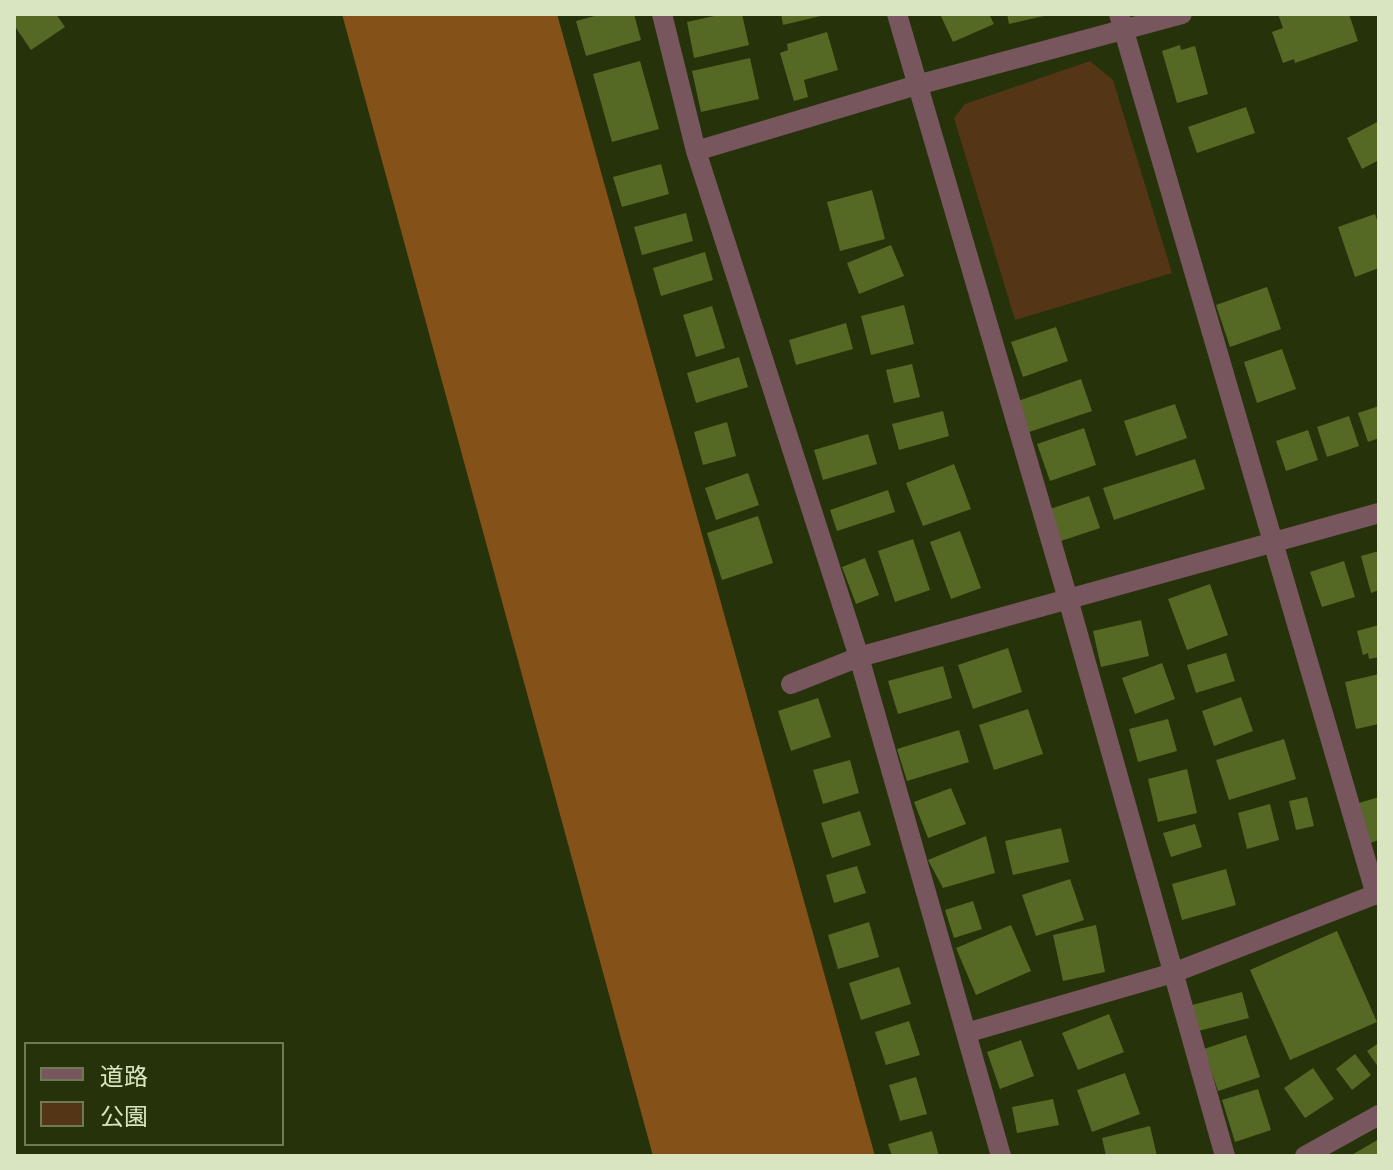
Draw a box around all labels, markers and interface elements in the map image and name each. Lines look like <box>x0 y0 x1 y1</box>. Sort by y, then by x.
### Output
legend <box>24 1042 284 1146</box>
text: 道路 <box>100 1060 148 1092</box>
text: 公園 <box>100 1100 148 1132</box>

